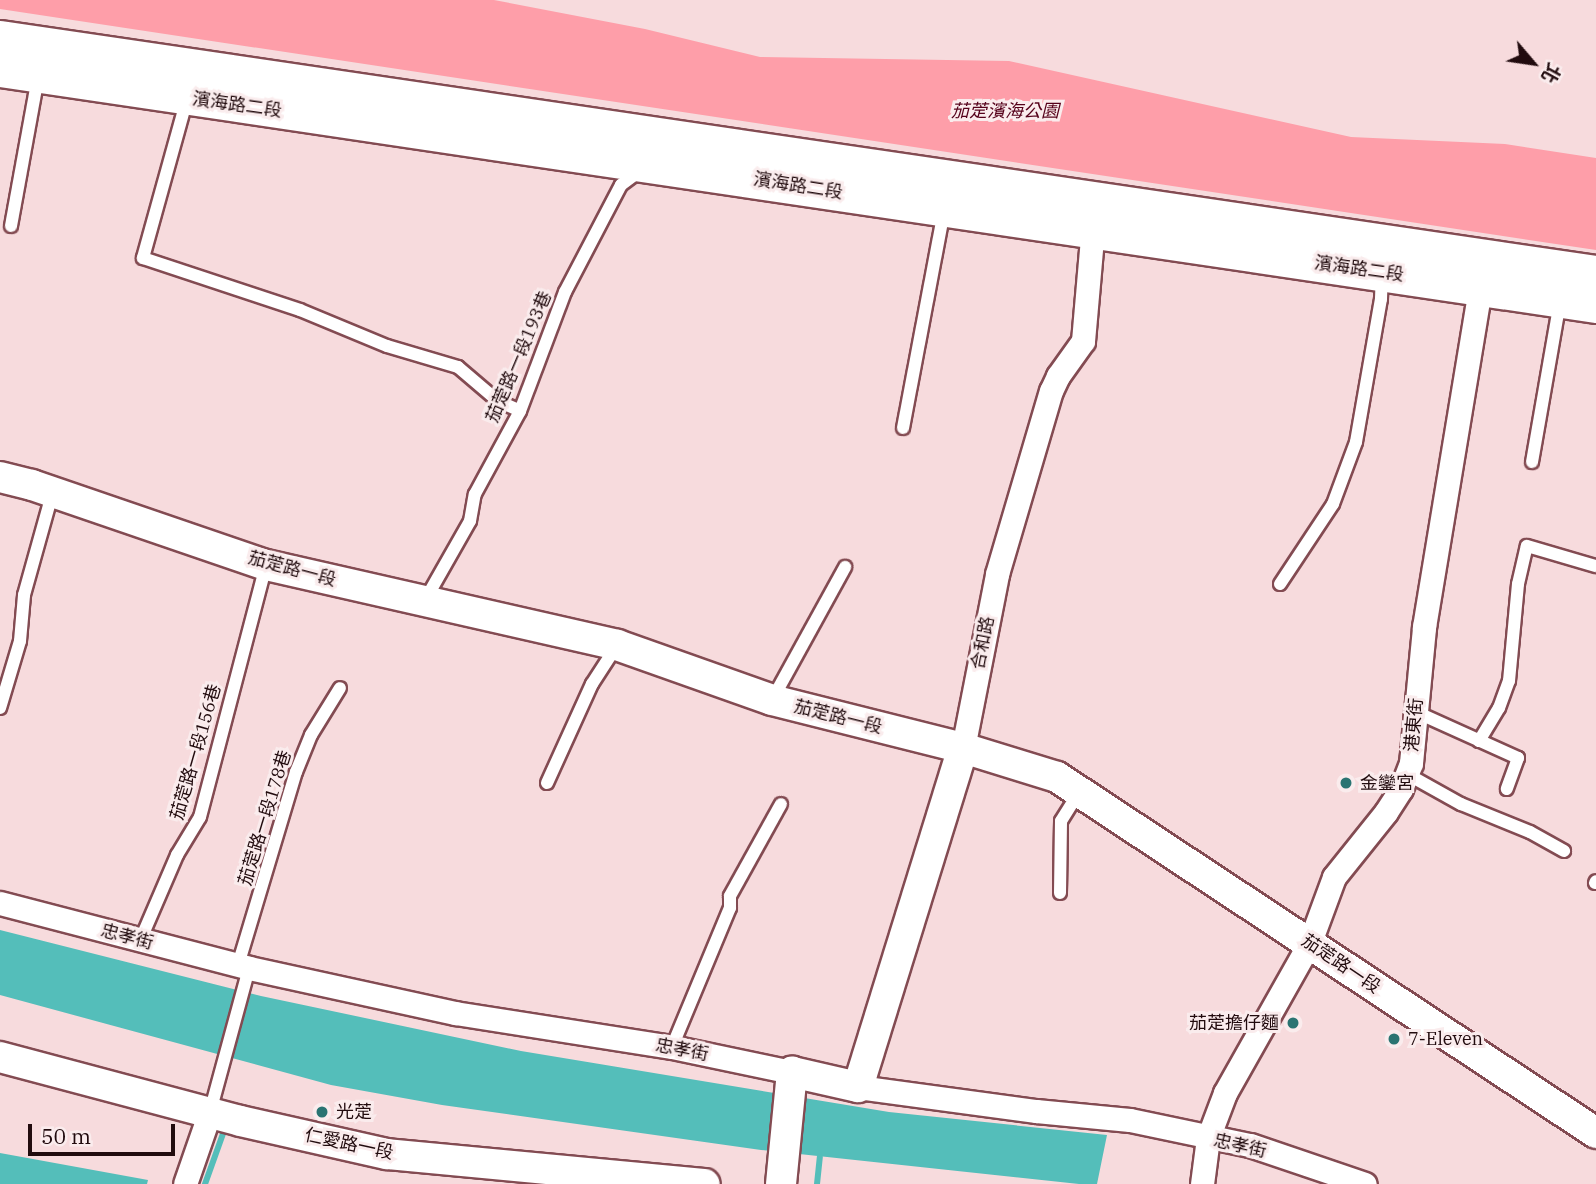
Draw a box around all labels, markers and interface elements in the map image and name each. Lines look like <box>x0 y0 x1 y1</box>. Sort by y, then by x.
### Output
north arrow <box>1498 28 1568 98</box>
text: 北 <box>1536 59 1566 87</box>
street label: 濱海路二段 <box>191 88 283 122</box>
park label: 茄萣濱海公園 <box>951 100 1059 122</box>
street label: 濱海路二段 <box>752 168 844 204</box>
street label: 濱海路二段 <box>1313 252 1405 286</box>
street label: 茄萣路一段193巷 <box>482 288 556 426</box>
street label: 茄萣路一段 <box>246 547 338 591</box>
street label: 合和路 <box>967 614 999 672</box>
street label: 茄萣路一段156巷 <box>166 682 226 822</box>
street label: 茄萣路一段 <box>792 696 884 738</box>
street label: 港東街 <box>1401 697 1427 753</box>
street label: 茄萣路一段178巷 <box>234 748 296 888</box>
place label: 金鑾宮 <box>1360 772 1414 794</box>
marker: 金鑾宮 <box>1338 775 1354 791</box>
street label: 忠孝街 <box>98 920 156 954</box>
street label: 茄萣路一段 <box>1298 930 1384 998</box>
place label: 茄萣擔仔麵 <box>1189 1012 1279 1034</box>
marker: 茄萣擔仔麵 <box>1285 1015 1301 1031</box>
place label: 7-Eleven <box>1408 1028 1483 1050</box>
marker: 7-Eleven <box>1386 1031 1402 1047</box>
street label: 忠孝街 <box>653 1034 711 1066</box>
place label: 光萣 <box>336 1101 372 1123</box>
marker: 光萣 <box>314 1104 330 1120</box>
scale bar <box>32 1110 178 1154</box>
text: 50 m <box>41 1122 91 1150</box>
street label: 仁愛路一段 <box>303 1124 395 1164</box>
street label: 忠孝街 <box>1211 1129 1269 1163</box>

